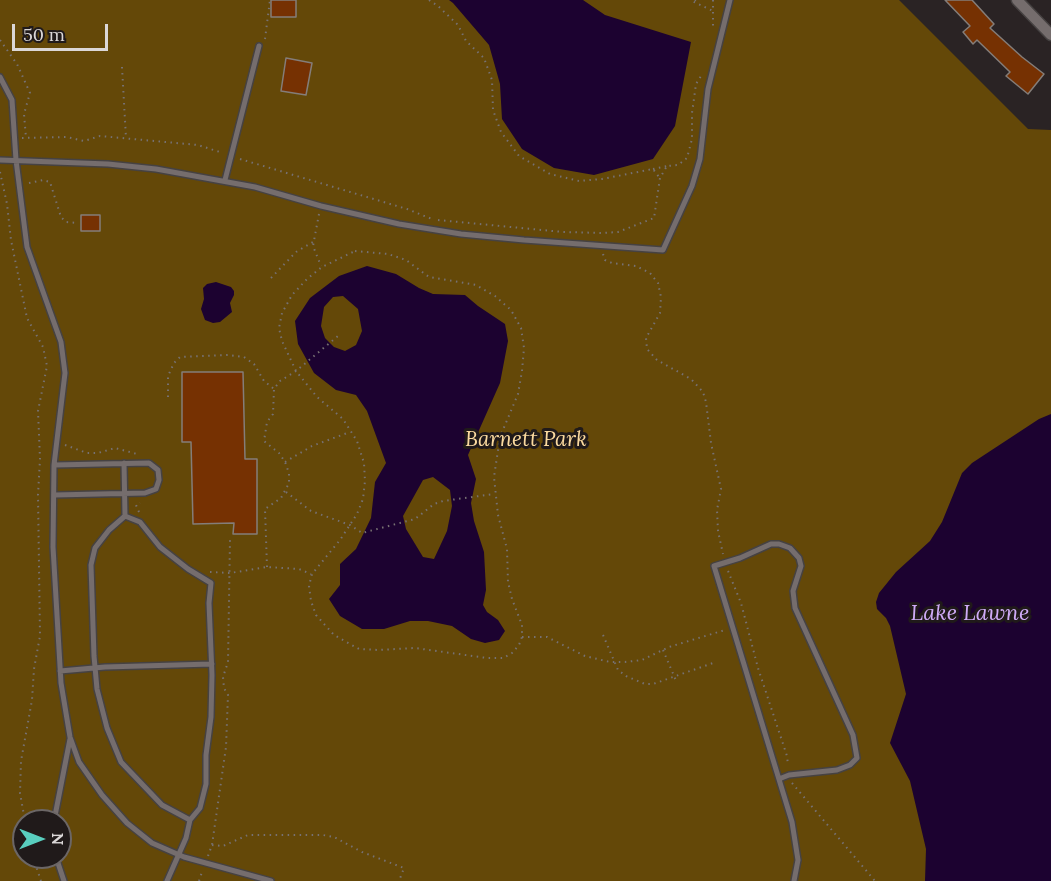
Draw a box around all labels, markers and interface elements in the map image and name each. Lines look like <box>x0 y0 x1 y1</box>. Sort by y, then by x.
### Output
scale bar <box>15 12 111 50</box>
text: 50 m <box>23 23 65 46</box>
park label: Barnett Park <box>465 427 587 453</box>
water label: Lake Lawne <box>911 601 1029 627</box>
north arrow <box>12 809 72 869</box>
text: N <box>48 833 68 845</box>

